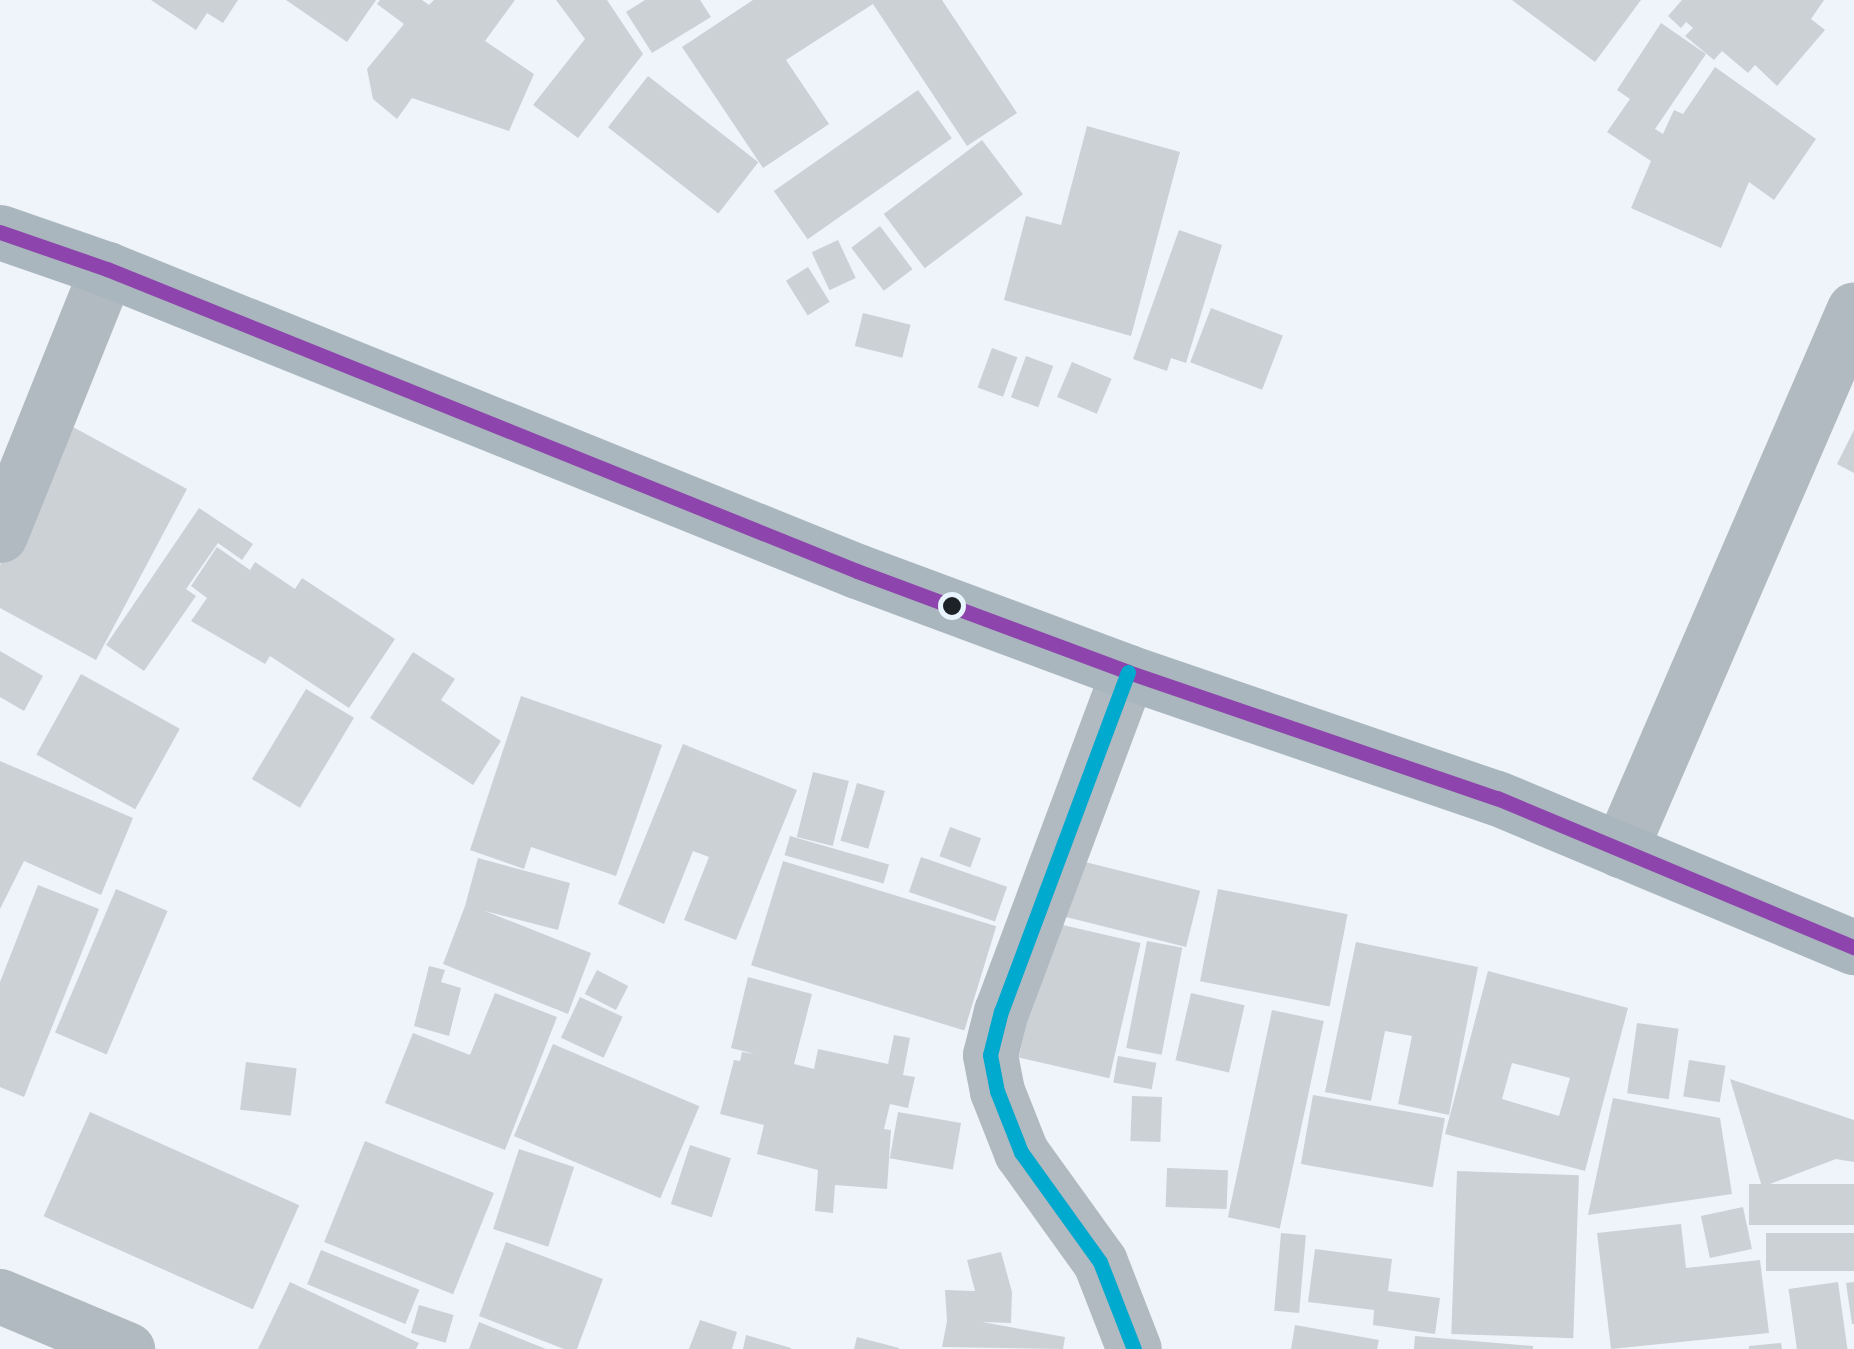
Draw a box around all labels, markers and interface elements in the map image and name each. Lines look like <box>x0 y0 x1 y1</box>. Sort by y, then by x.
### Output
unlabelled marker <box>942 596 962 616</box>

